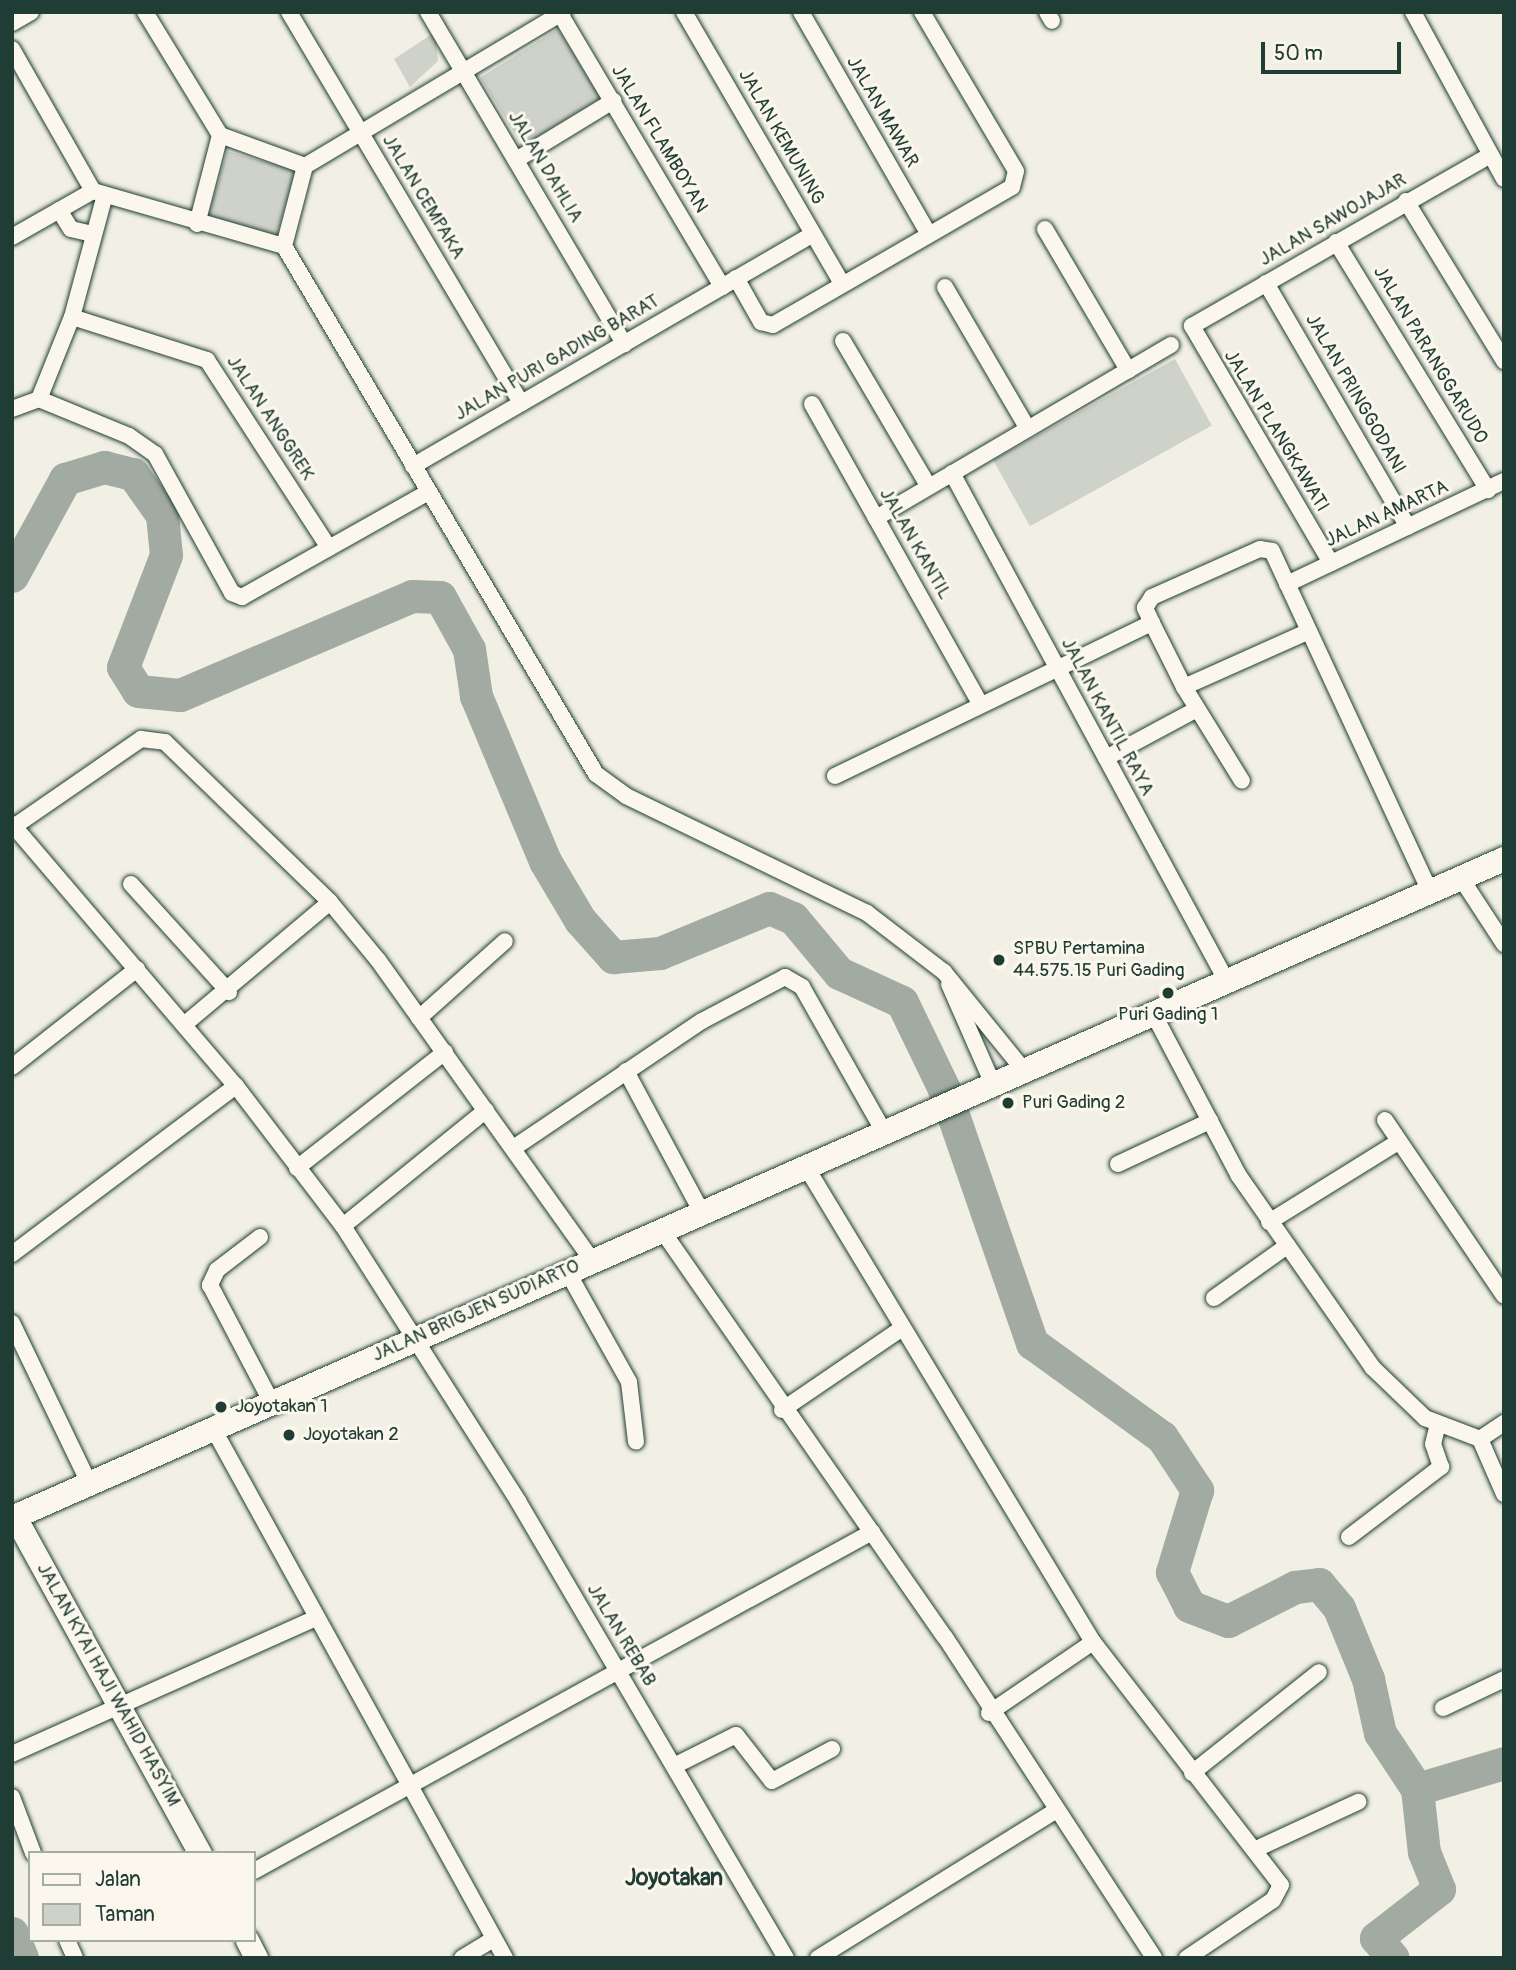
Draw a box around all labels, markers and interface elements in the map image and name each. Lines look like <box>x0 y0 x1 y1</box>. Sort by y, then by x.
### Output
scale bar <box>1264 28 1404 72</box>
text: 50 m <box>1274 40 1323 67</box>
street label: JALAN MAWAR <box>841 52 923 172</box>
street label: JALAN FLAMBOYAN <box>606 61 712 217</box>
street label: JALAN KEMUNING <box>733 65 829 209</box>
street label: JALAN DAHLIA <box>503 107 587 227</box>
street label: JALAN CEMPAKA <box>377 131 469 263</box>
street label: JALAN SAWOJAJAR <box>1255 169 1411 271</box>
street label: JALAN PARANGGARUDO <box>1368 262 1492 448</box>
street label: JALAN PURI GADING BARAT <box>451 290 663 426</box>
street label: JALAN PRINGGODANI <box>1300 310 1410 478</box>
street label: JALAN PLANGKAWATI <box>1219 346 1333 516</box>
street label: JALAN ANGGREK <box>221 351 319 485</box>
street label: JALAN AMARTA <box>1322 476 1452 552</box>
street label: JALAN KANTIL <box>874 484 956 604</box>
street label: JALAN KANTIL RAYA <box>1056 634 1158 800</box>
place label: SPBU Pertamina 44.575.15 Puri Gading <box>1013 938 1184 982</box>
marker: SPBU Pertamina 44.575.15 Puri Gading <box>991 952 1007 968</box>
marker: Puri Gading 1 <box>1160 985 1176 1001</box>
place label: Puri Gading 1 <box>1118 1004 1218 1026</box>
place label: Puri Gading 2 <box>1022 1092 1125 1114</box>
marker: Puri Gading 2 <box>1000 1095 1016 1111</box>
street label: JALAN BRIGJEN SUDIARTO <box>369 1255 583 1367</box>
place label: Joyotakan 1 <box>235 1396 328 1418</box>
marker: Joyotakan 1 <box>213 1399 229 1415</box>
place label: Joyotakan 2 <box>303 1424 399 1446</box>
marker: Joyotakan 2 <box>281 1427 297 1443</box>
street label: JALAN KYAI HAJI WAHID HASYIM <box>31 1559 185 1811</box>
street label: JALAN REBAB <box>581 1580 661 1690</box>
legend <box>28 1851 256 1942</box>
district label: Joyotakan <box>625 1864 723 1892</box>
text: Jalan <box>95 1866 141 1893</box>
text: Taman <box>95 1901 155 1928</box>

